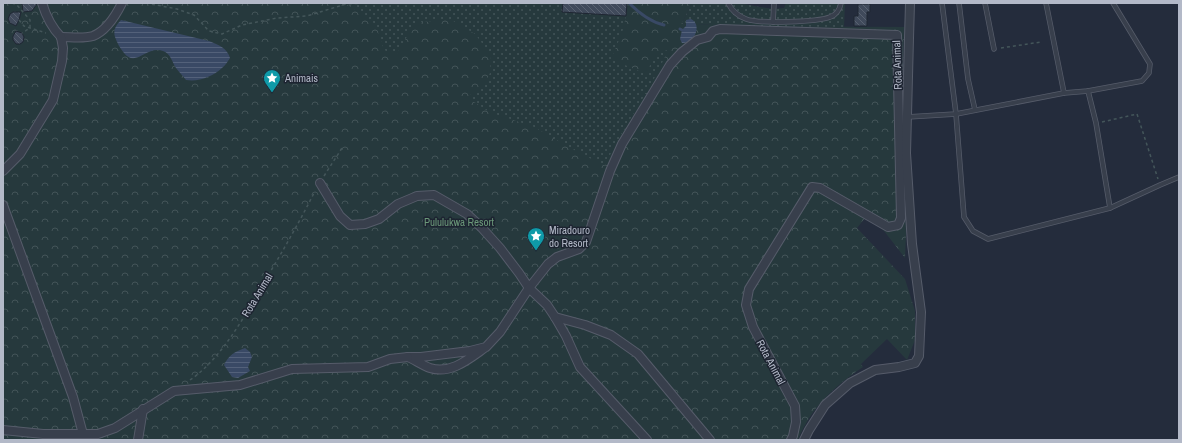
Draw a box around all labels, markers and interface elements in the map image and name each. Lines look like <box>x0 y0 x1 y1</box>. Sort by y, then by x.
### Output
street label: Rota Animal <box>889 40 905 90</box>
place icon: Animais <box>262 68 282 93</box>
place label: Animais <box>284 71 319 85</box>
park label: Pululukwa Resort <box>424 215 495 229</box>
place label: Miradouro do Resort <box>549 223 590 250</box>
place icon: Miradouro do Resort <box>526 226 546 251</box>
street label: Rota Animal <box>238 270 276 320</box>
street label: Rota Animal <box>753 337 789 387</box>

